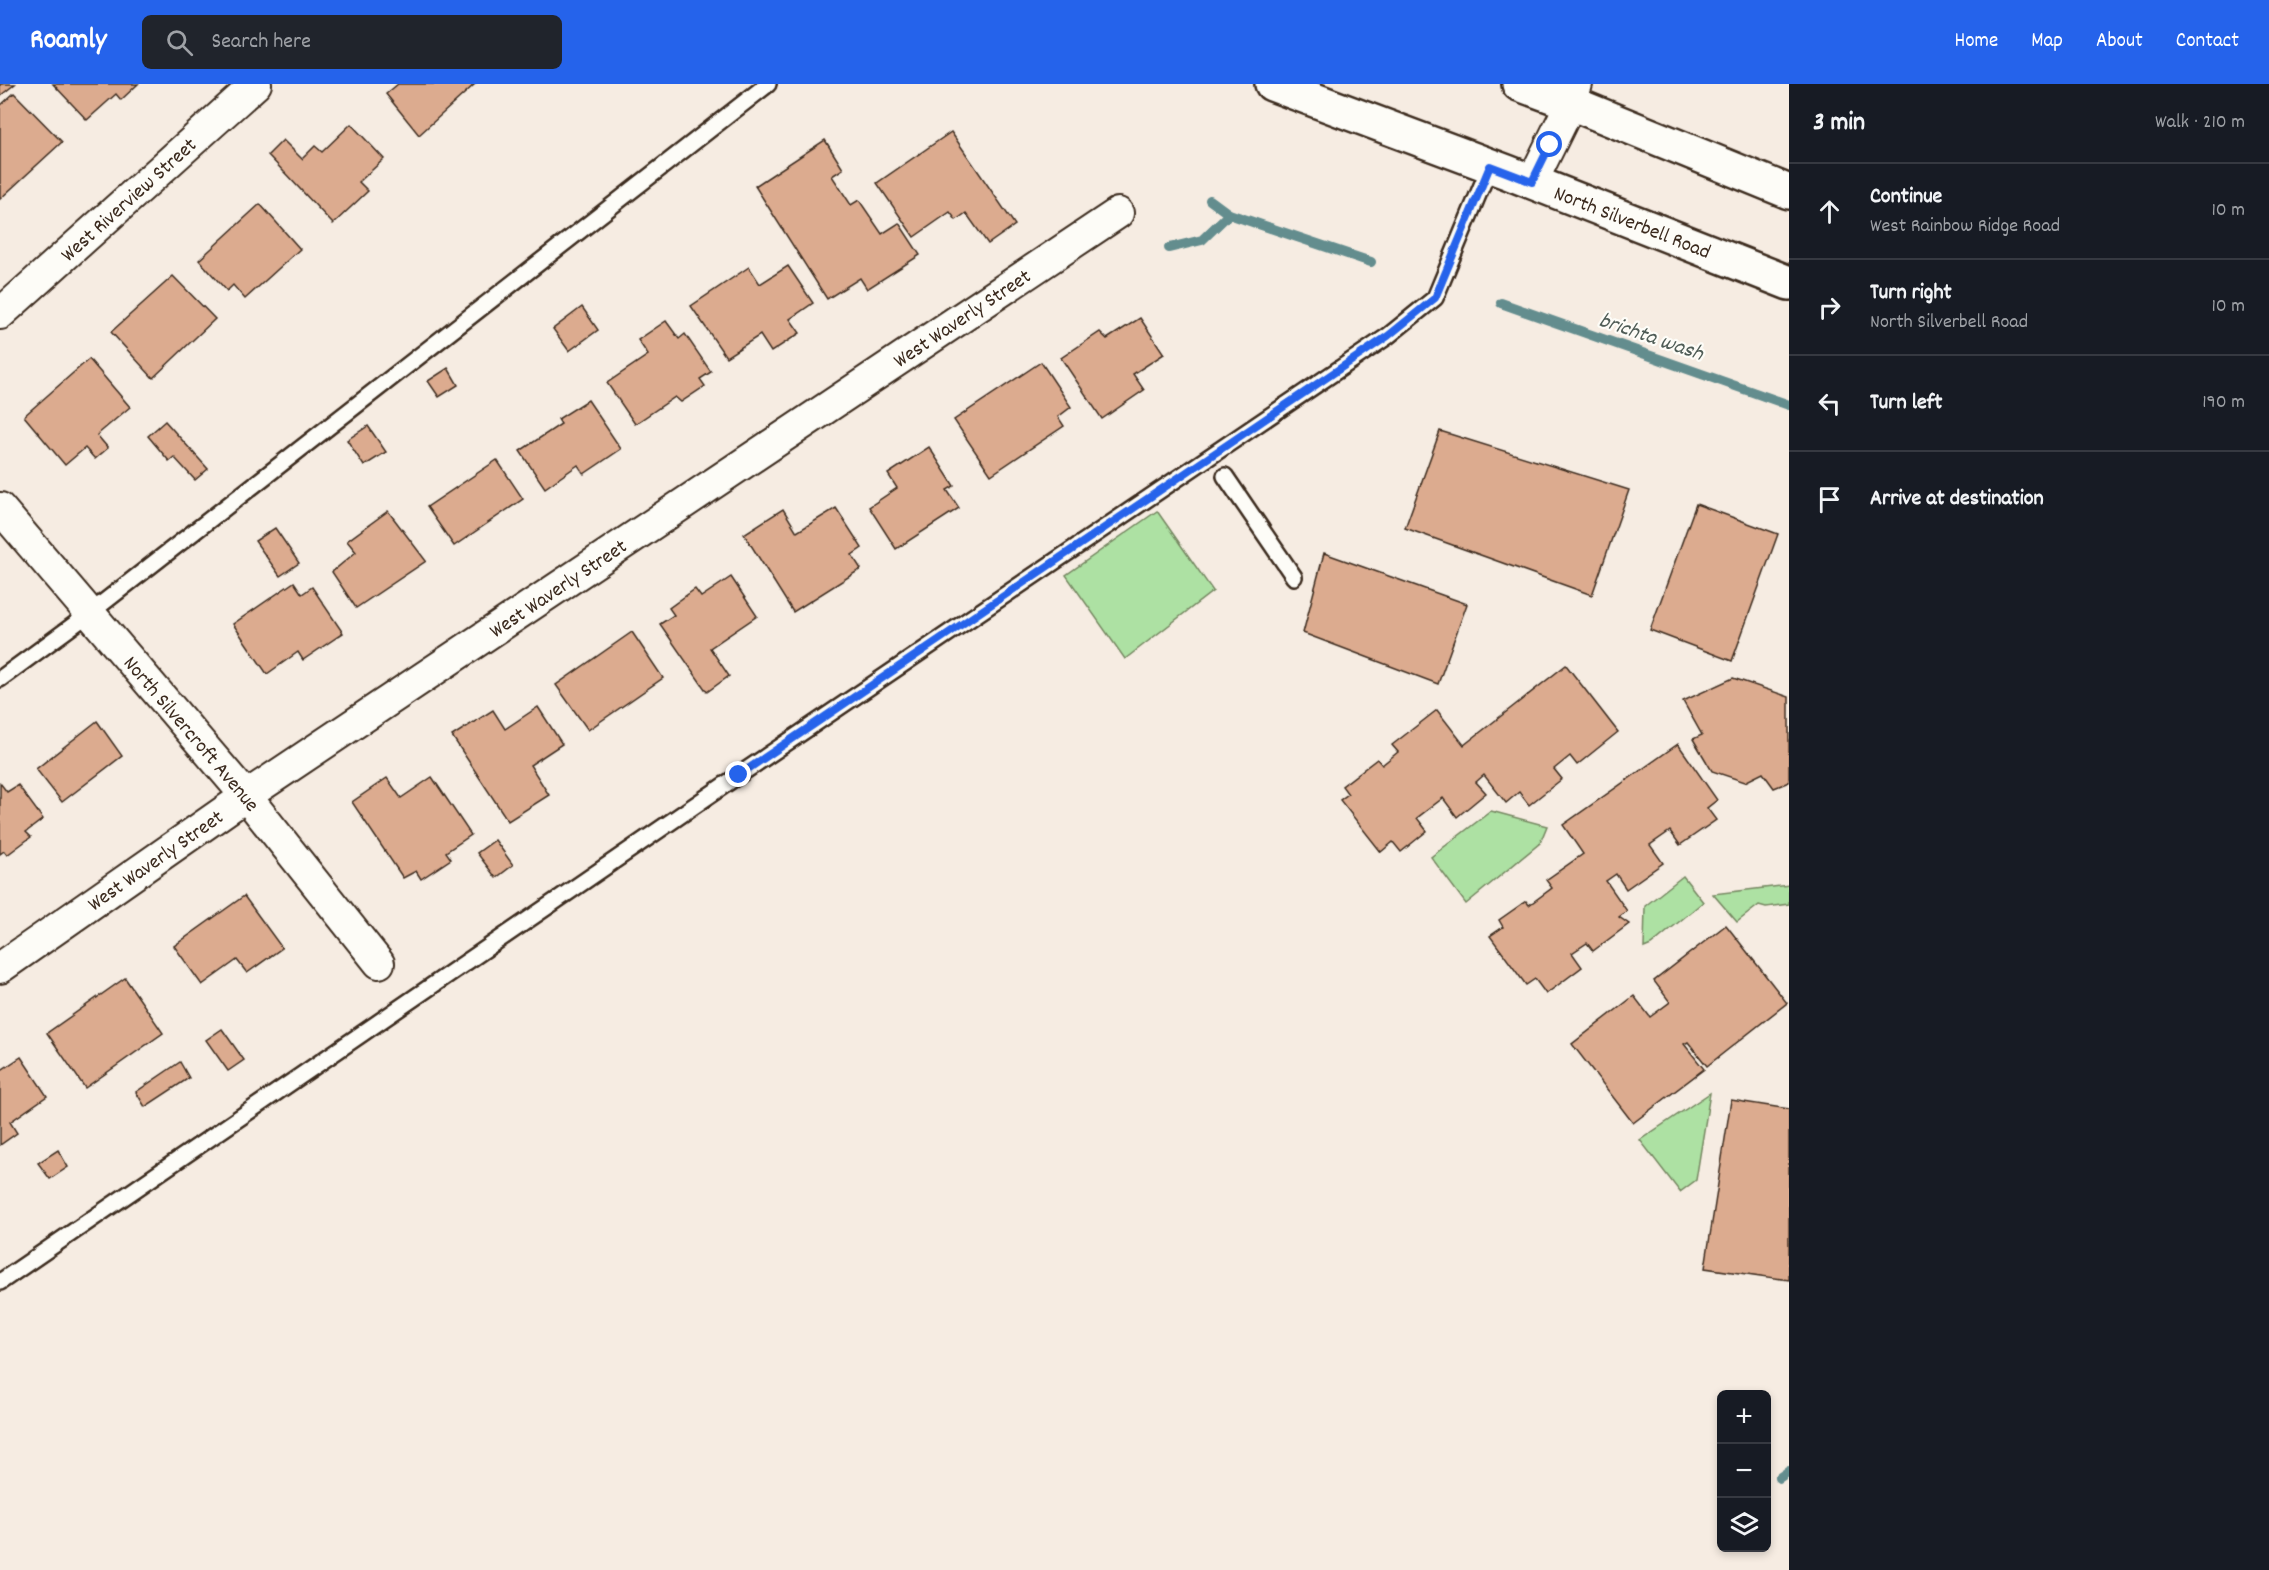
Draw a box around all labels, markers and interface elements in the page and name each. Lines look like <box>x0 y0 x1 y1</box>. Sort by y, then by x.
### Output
search box <box>142 15 562 69</box>
text: Roamly <box>30 22 106 62</box>
icon: search <box>163 26 196 59</box>
text: Search here <box>211 27 311 58</box>
text: Home <box>1954 27 1998 57</box>
text: Map <box>2031 27 2063 57</box>
text: About <box>2096 27 2143 57</box>
text: Contact <box>2176 27 2239 57</box>
text: 3 min <box>1813 105 1865 142</box>
text: Walk · 210 m <box>2155 109 2245 137</box>
route start <box>1536 131 1562 157</box>
street label: West Riverview Street <box>55 132 205 271</box>
street label: North Silverbell Road <box>1549 180 1714 269</box>
text: Continue <box>1870 182 1942 213</box>
icon: ahead <box>1813 195 1846 228</box>
text: 10 m <box>2211 197 2245 225</box>
text: West Rainbow Ridge Road <box>1870 213 2060 241</box>
street label: West Waverly Street <box>889 263 1038 377</box>
text: Turn right <box>1870 278 1952 309</box>
icon: right <box>1813 291 1846 324</box>
text: 10 m <box>2211 293 2245 321</box>
water label: brichta wash <box>1595 306 1708 371</box>
text: North Silverbell Road <box>1870 309 2028 337</box>
icon: left <box>1813 387 1846 420</box>
text: Turn left <box>1870 388 1942 419</box>
text: 190 m <box>2202 389 2245 417</box>
icon: arrive <box>1813 483 1846 516</box>
text: Arrive at destination <box>1870 484 2044 515</box>
street label: West Waverly Street <box>484 533 634 647</box>
street label: North Silvercroft Avenue <box>115 650 265 819</box>
route end <box>725 761 751 787</box>
street label: West Waverly Street <box>83 804 231 920</box>
map controls <box>1717 1390 1771 1552</box>
button: + <box>1717 1390 1771 1444</box>
button: − <box>1717 1444 1771 1498</box>
button: layers <box>1717 1498 1771 1552</box>

